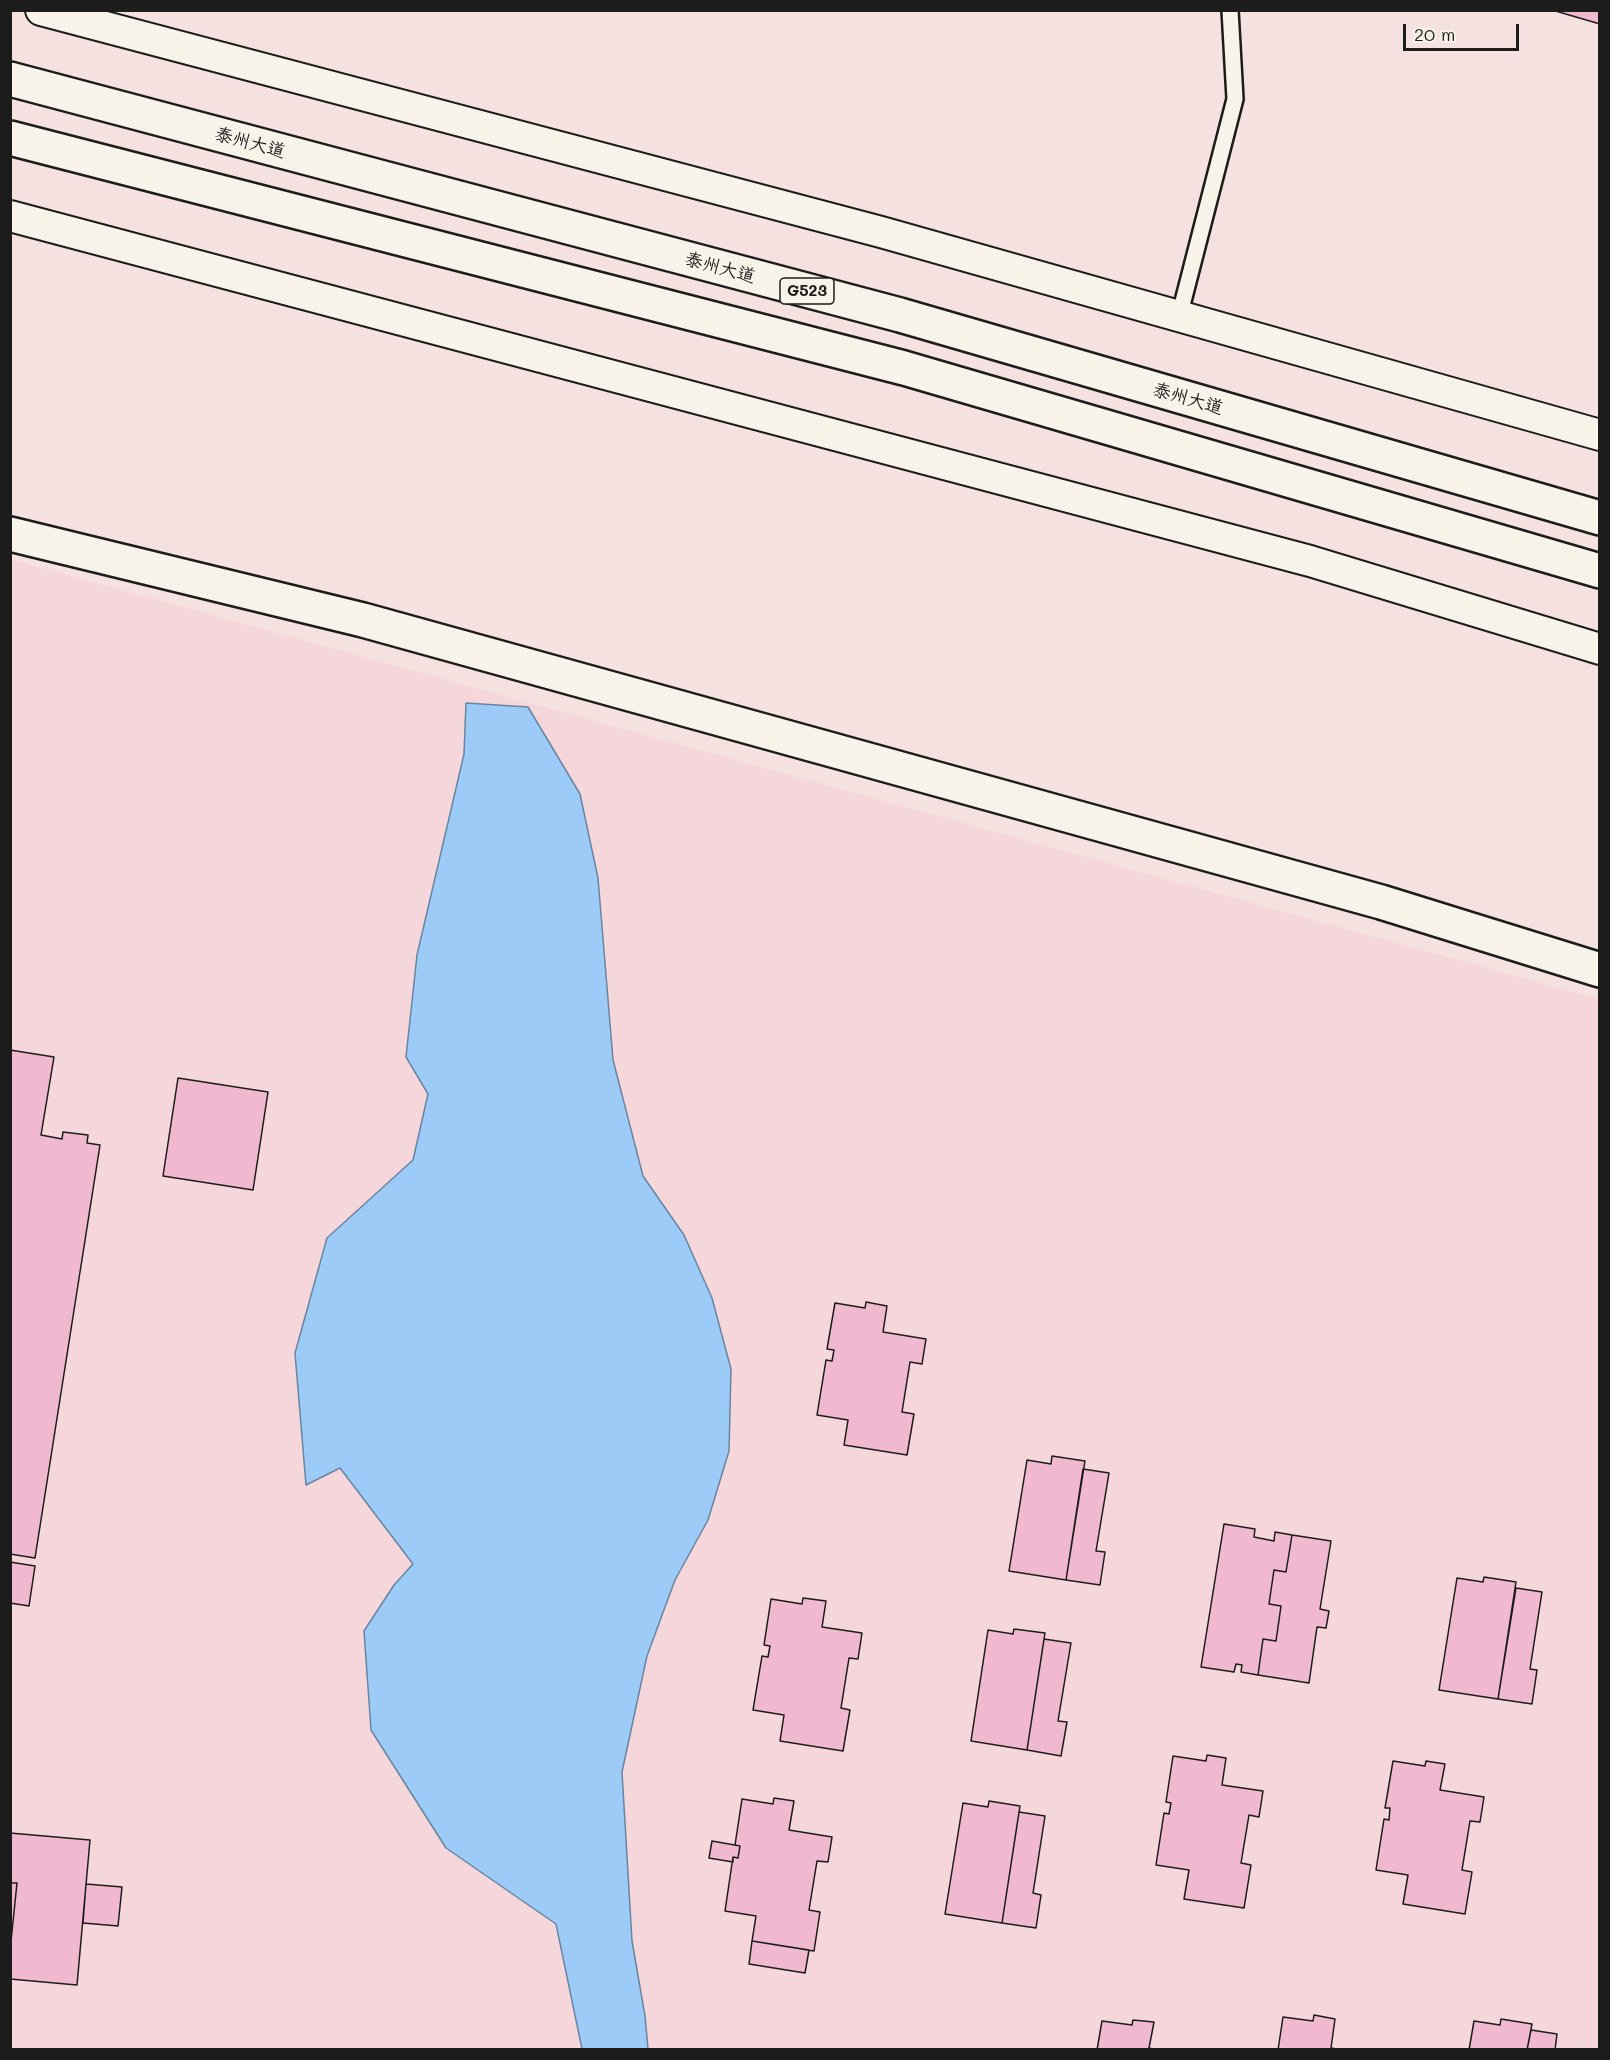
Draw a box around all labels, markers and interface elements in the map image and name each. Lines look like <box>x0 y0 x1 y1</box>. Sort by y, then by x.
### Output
scale bar <box>1406 12 1522 50</box>
text: 20 m <box>1414 22 1455 46</box>
street label: 泰州大道 <box>212 123 288 163</box>
street label: 泰州大道 <box>682 248 758 288</box>
road number: G523 <box>780 278 834 304</box>
street label: 泰州大道 <box>1150 379 1226 419</box>

